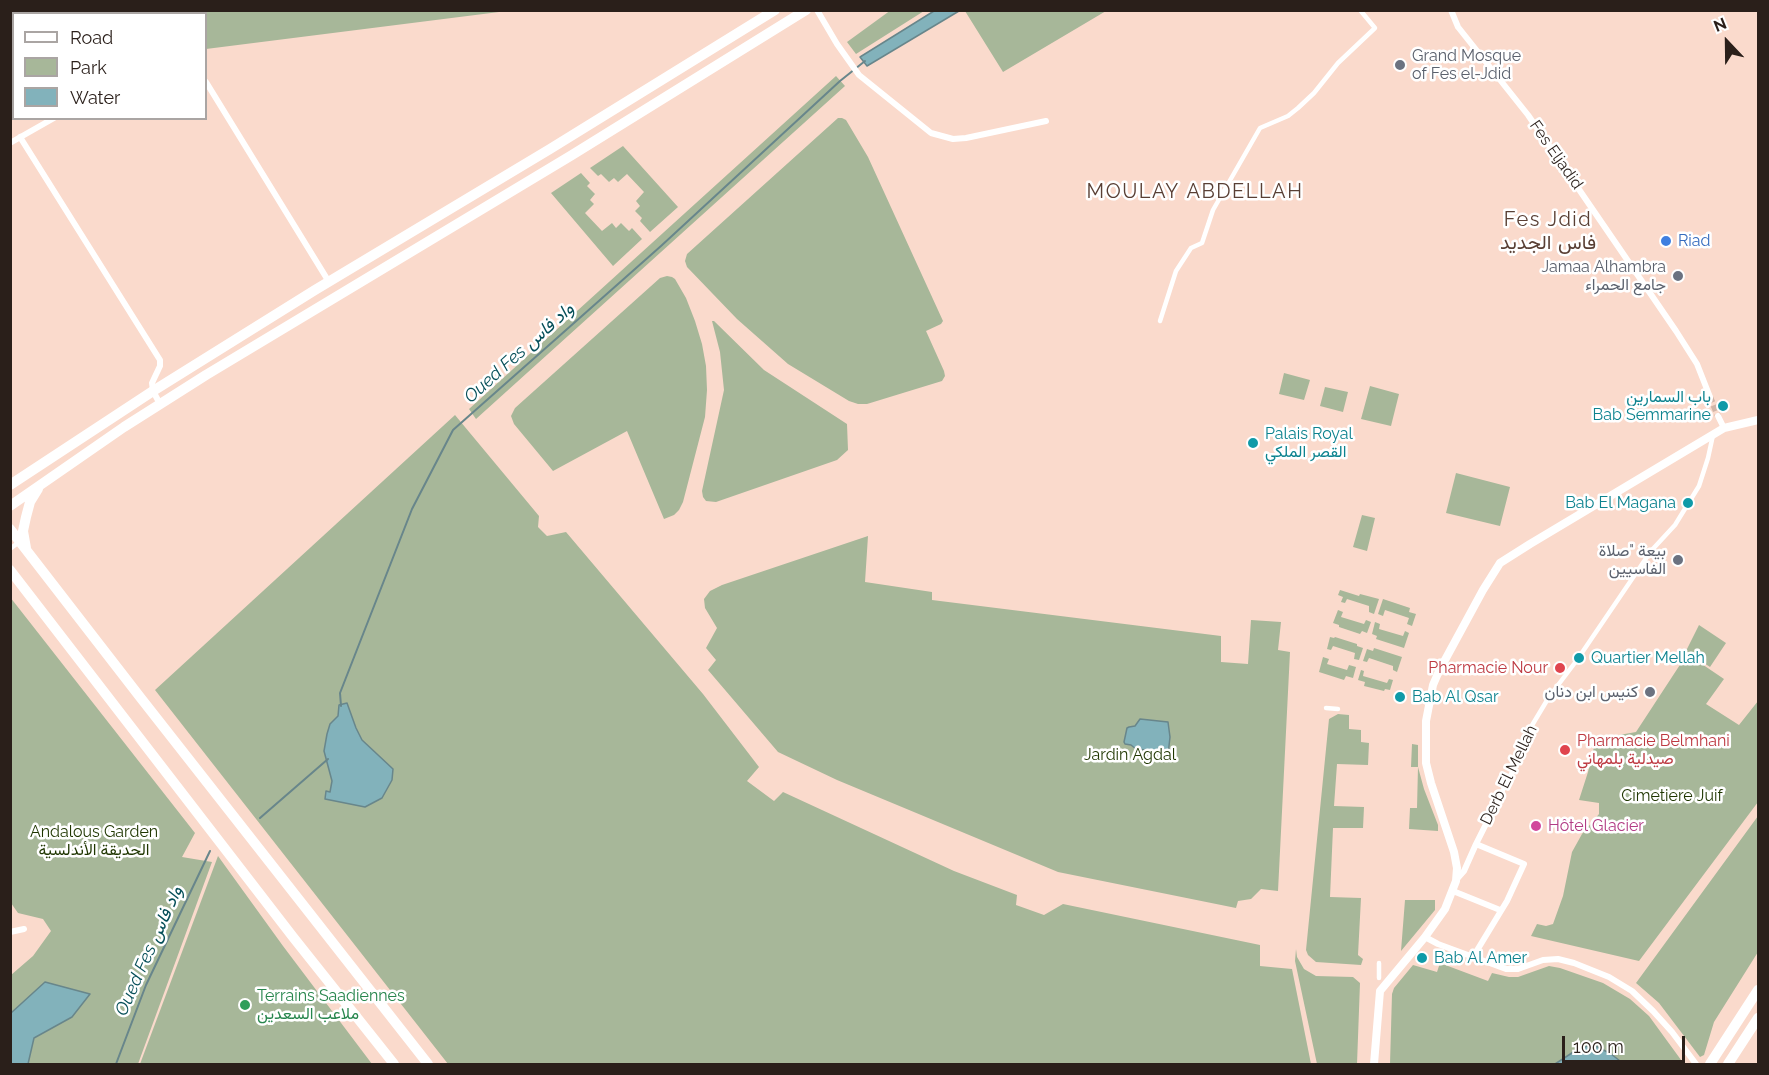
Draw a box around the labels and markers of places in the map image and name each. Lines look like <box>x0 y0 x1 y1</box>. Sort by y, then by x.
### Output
place label: Grand Mosque of Fes el-Jdid <box>1412 46 1521 84</box>
marker: Grand Mosque of Fes el-Jdid <box>1393 58 1407 72</box>
place label: Riad <box>1678 231 1711 251</box>
marker: Riad <box>1659 234 1673 248</box>
place label: Jamaa Alhambra جامع الحمراء <box>1541 257 1666 295</box>
marker: Jamaa Alhambra جامع الحمراء <box>1671 269 1685 283</box>
place label: باب السمارين Bab Semmarine <box>1593 387 1711 425</box>
marker: باب السمارين Bab Semmarine <box>1716 399 1730 413</box>
place label: Palais Royal القصر الملكي <box>1265 424 1353 462</box>
marker: Palais Royal القصر الملكي <box>1246 436 1260 450</box>
place label: Bab El Magana <box>1565 493 1676 513</box>
marker: Bab El Magana <box>1681 496 1695 510</box>
place label: بيعة "صلاة الفاسيين <box>1599 541 1666 579</box>
marker: بيعة "صلاة الفاسيين <box>1671 553 1685 567</box>
place label: Quartier Mellah <box>1591 648 1705 668</box>
marker: Quartier Mellah <box>1572 651 1586 665</box>
place label: Pharmacie Nour <box>1428 658 1548 678</box>
marker: Pharmacie Nour <box>1553 661 1567 675</box>
place label: كنيس ابن دنان <box>1545 682 1638 702</box>
marker: كنيس ابن دنان <box>1643 685 1657 699</box>
place label: Bab Al Qsar <box>1412 687 1499 707</box>
marker: Bab Al Qsar <box>1393 690 1407 704</box>
place label: Pharmacie Belmhani صيدلية بلمهاني <box>1577 731 1730 769</box>
marker: Pharmacie Belmhani صيدلية بلمهاني <box>1558 743 1572 757</box>
place label: Hôtel Glacier <box>1548 816 1644 836</box>
marker: Hôtel Glacier <box>1529 819 1543 833</box>
place label: Bab Al Amer <box>1434 948 1527 968</box>
marker: Bab Al Amer <box>1415 951 1429 965</box>
place label: Terrains Saadiennes ملاعب السعدين <box>257 986 405 1024</box>
marker: Terrains Saadiennes ملاعب السعدين <box>238 998 252 1012</box>

